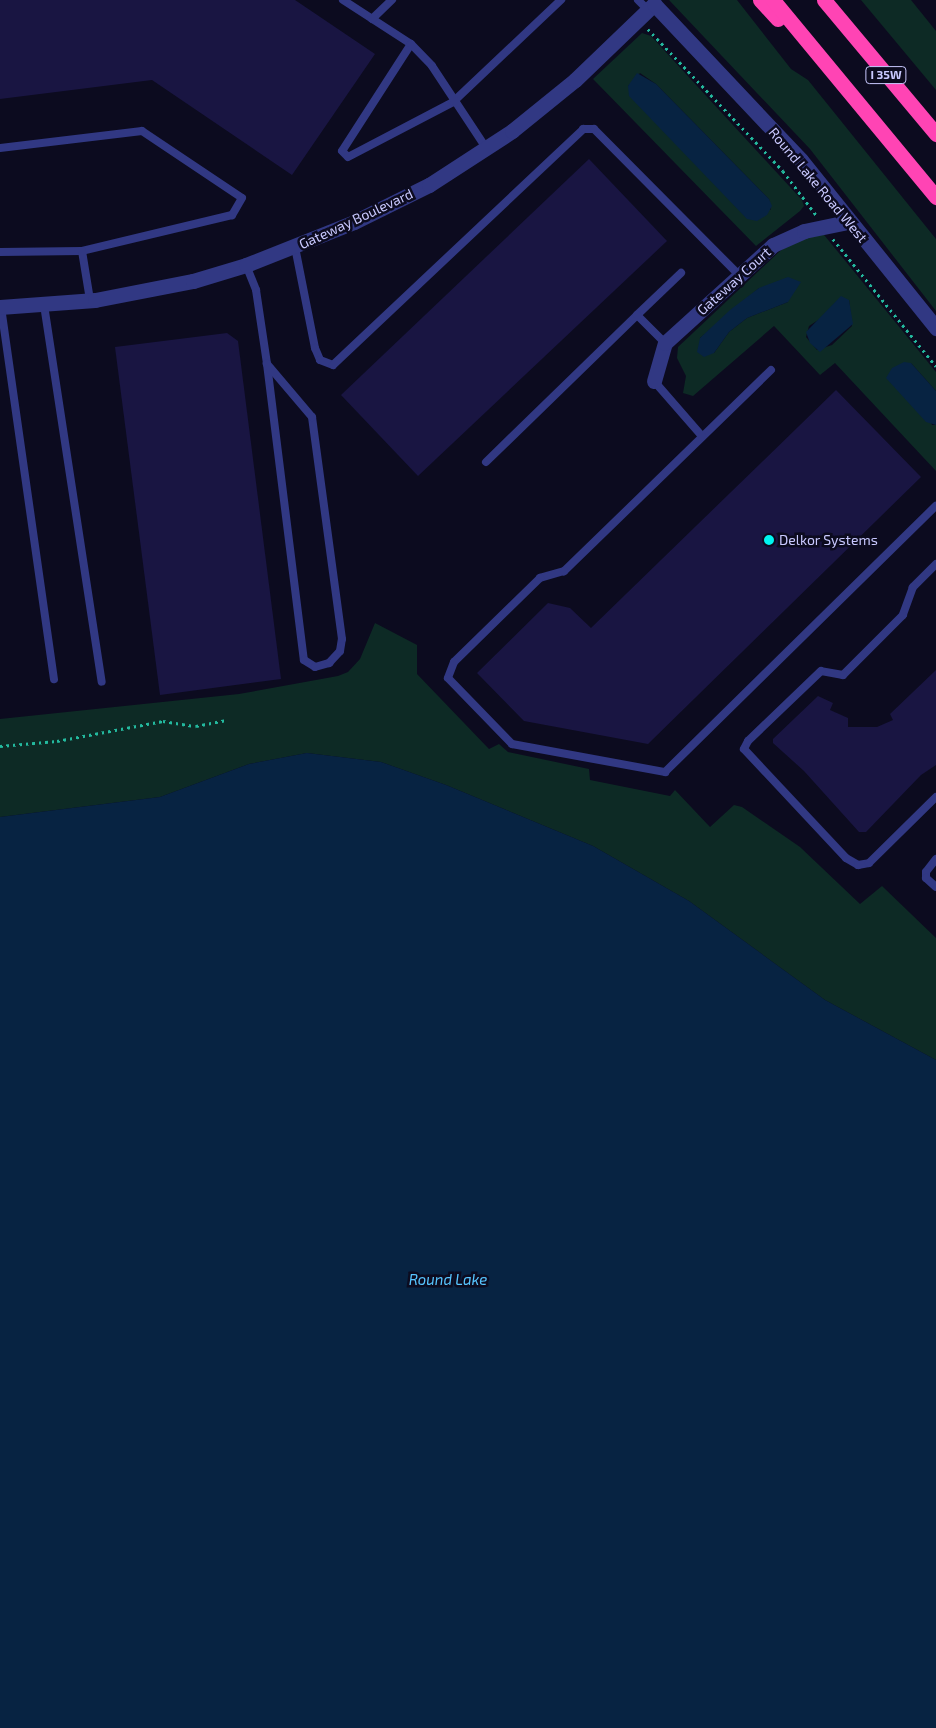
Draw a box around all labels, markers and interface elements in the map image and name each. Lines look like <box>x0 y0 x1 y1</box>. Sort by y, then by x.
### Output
road number: I 35W <box>865 66 907 84</box>
street label: Round Lake Road West <box>765 124 871 246</box>
street label: Gateway Boulevard <box>296 185 416 253</box>
street label: Gateway Court <box>693 243 775 319</box>
place label: Delkor Systems <box>779 532 878 548</box>
marker: Delkor Systems <box>763 534 775 546</box>
water label: Round Lake <box>409 1271 487 1289</box>

